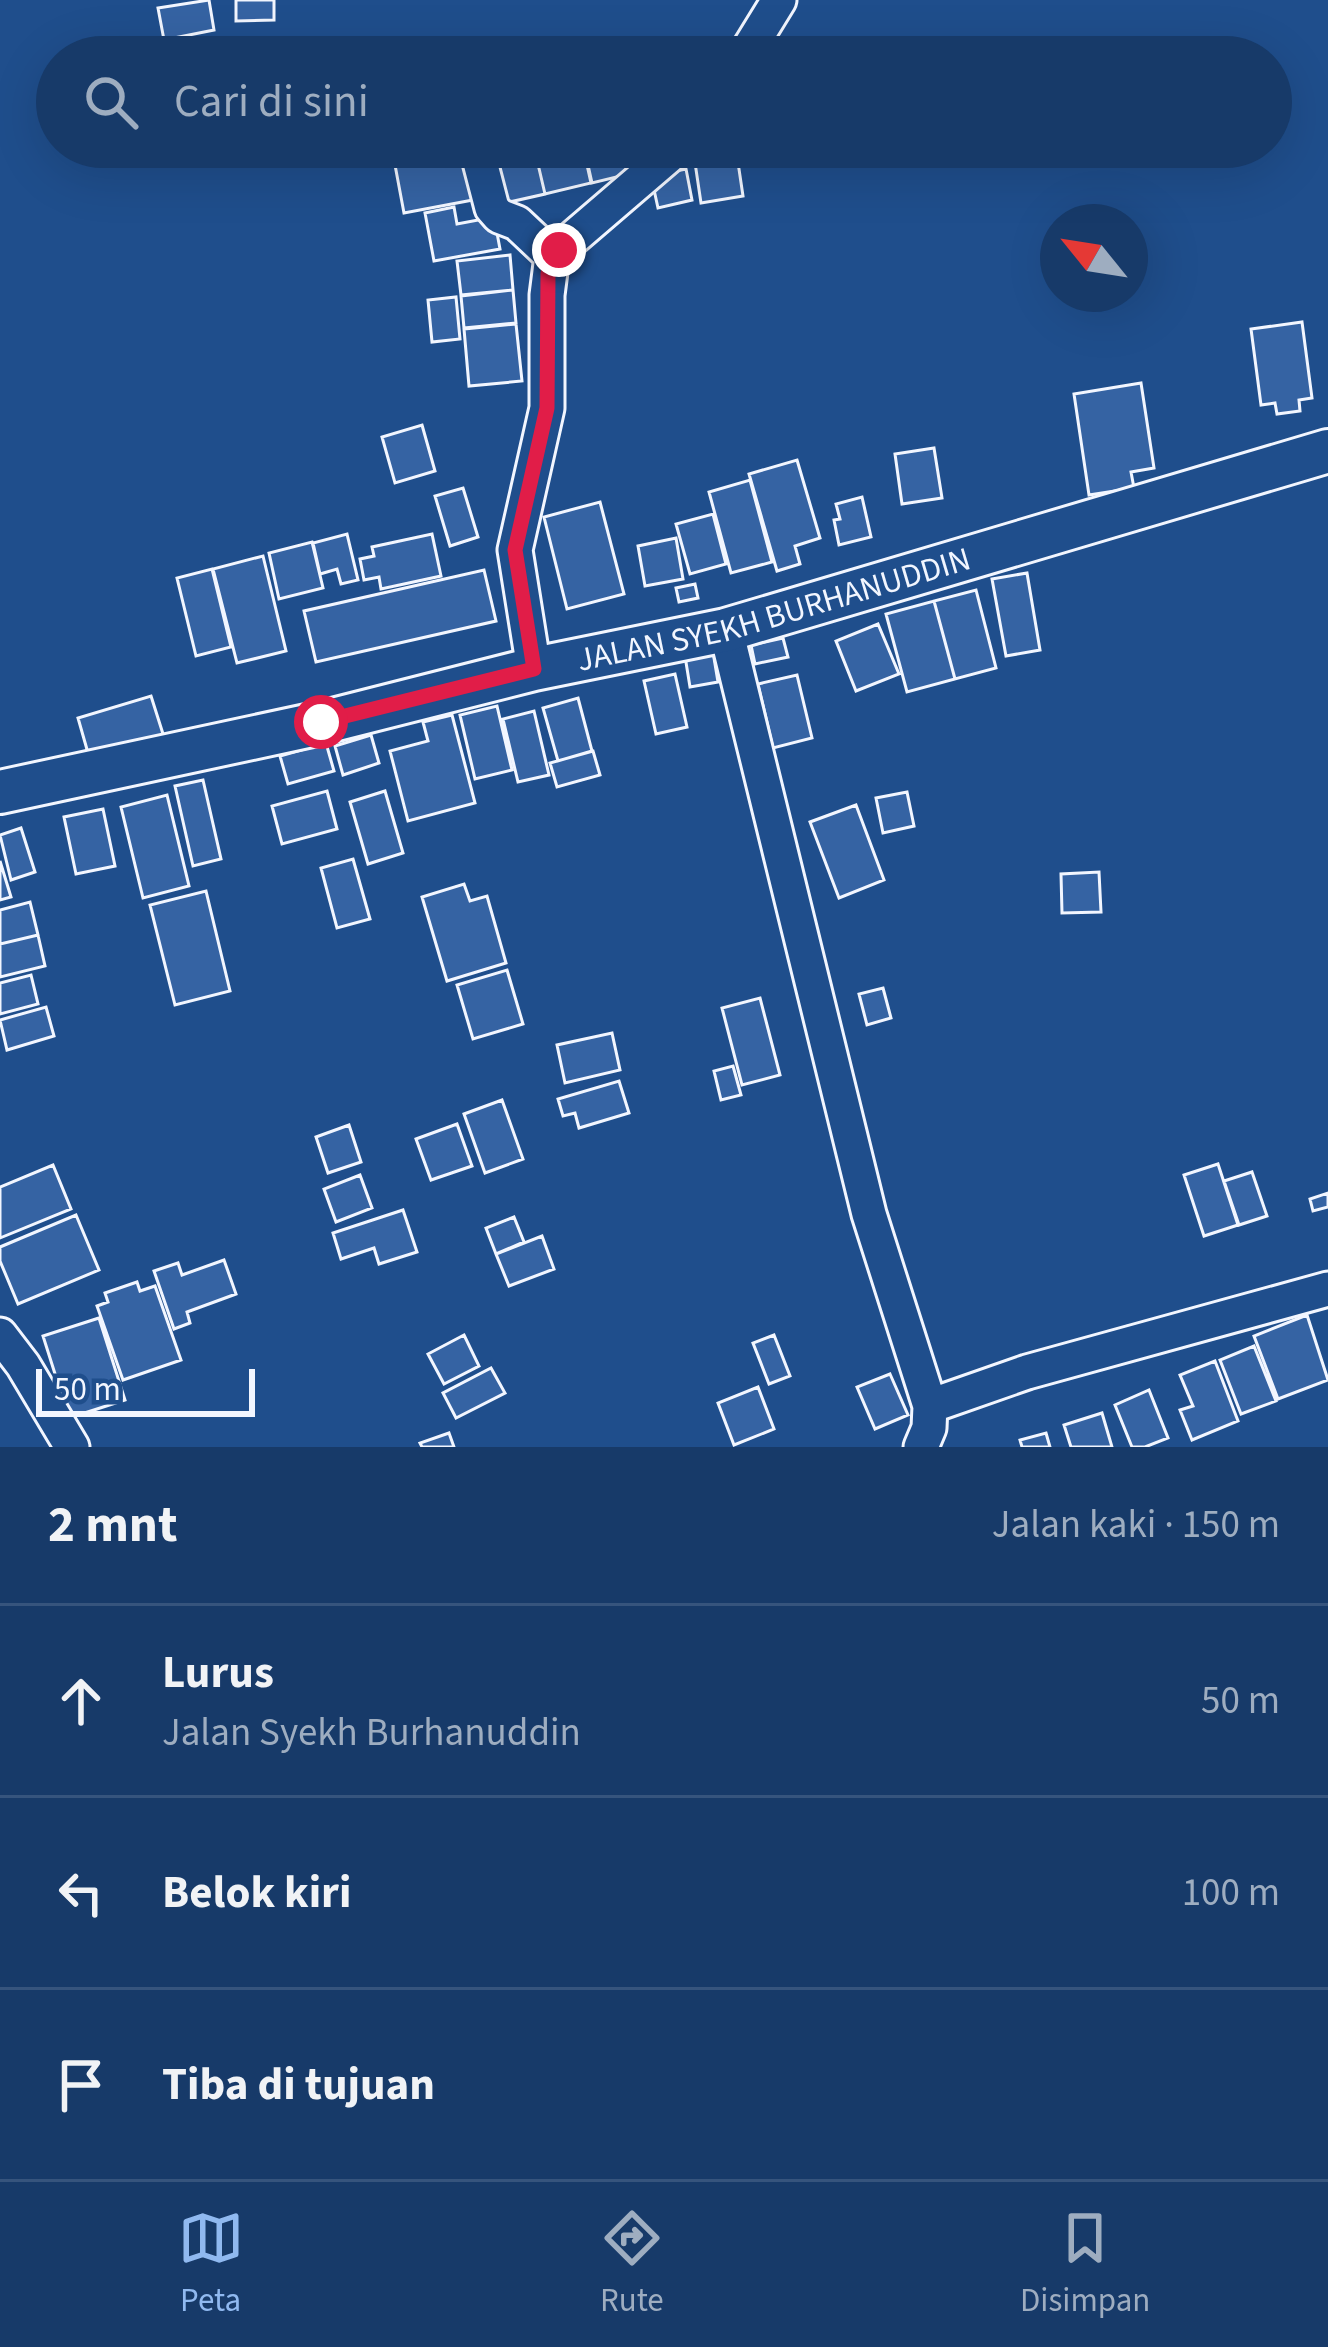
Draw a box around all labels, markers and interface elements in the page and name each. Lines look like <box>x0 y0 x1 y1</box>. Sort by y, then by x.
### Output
search box <box>36 36 1292 168</box>
icon: search <box>78 69 144 135</box>
text: Cari di sini <box>174 70 369 134</box>
north arrow <box>1040 204 1148 312</box>
route end <box>532 223 586 277</box>
street label: JALAN SYEKH BURHANUDDIN <box>573 535 976 683</box>
route start <box>294 695 348 749</box>
scale bar <box>36 1363 255 1416</box>
text: 50 m <box>54 1366 121 1413</box>
text: 2 mnt <box>48 1489 178 1561</box>
text: Jalan kaki · 150 m <box>992 1497 1280 1553</box>
text: Lurus <box>162 1641 274 1705</box>
icon: ahead <box>48 1668 114 1734</box>
text: 50 m <box>1201 1673 1280 1729</box>
text: Jalan Syekh Burhanuddin <box>162 1705 581 1761</box>
icon: left <box>48 1860 114 1926</box>
text: Belok kiri <box>162 1861 351 1925</box>
text: 100 m <box>1182 1865 1280 1921</box>
icon: arrive <box>48 2052 114 2118</box>
text: Tiba di tujuan <box>162 2053 435 2117</box>
tab: Peta <box>178 2205 244 2324</box>
tab: Rute <box>599 2205 665 2324</box>
tab: Disimpan <box>1020 2205 1150 2324</box>

